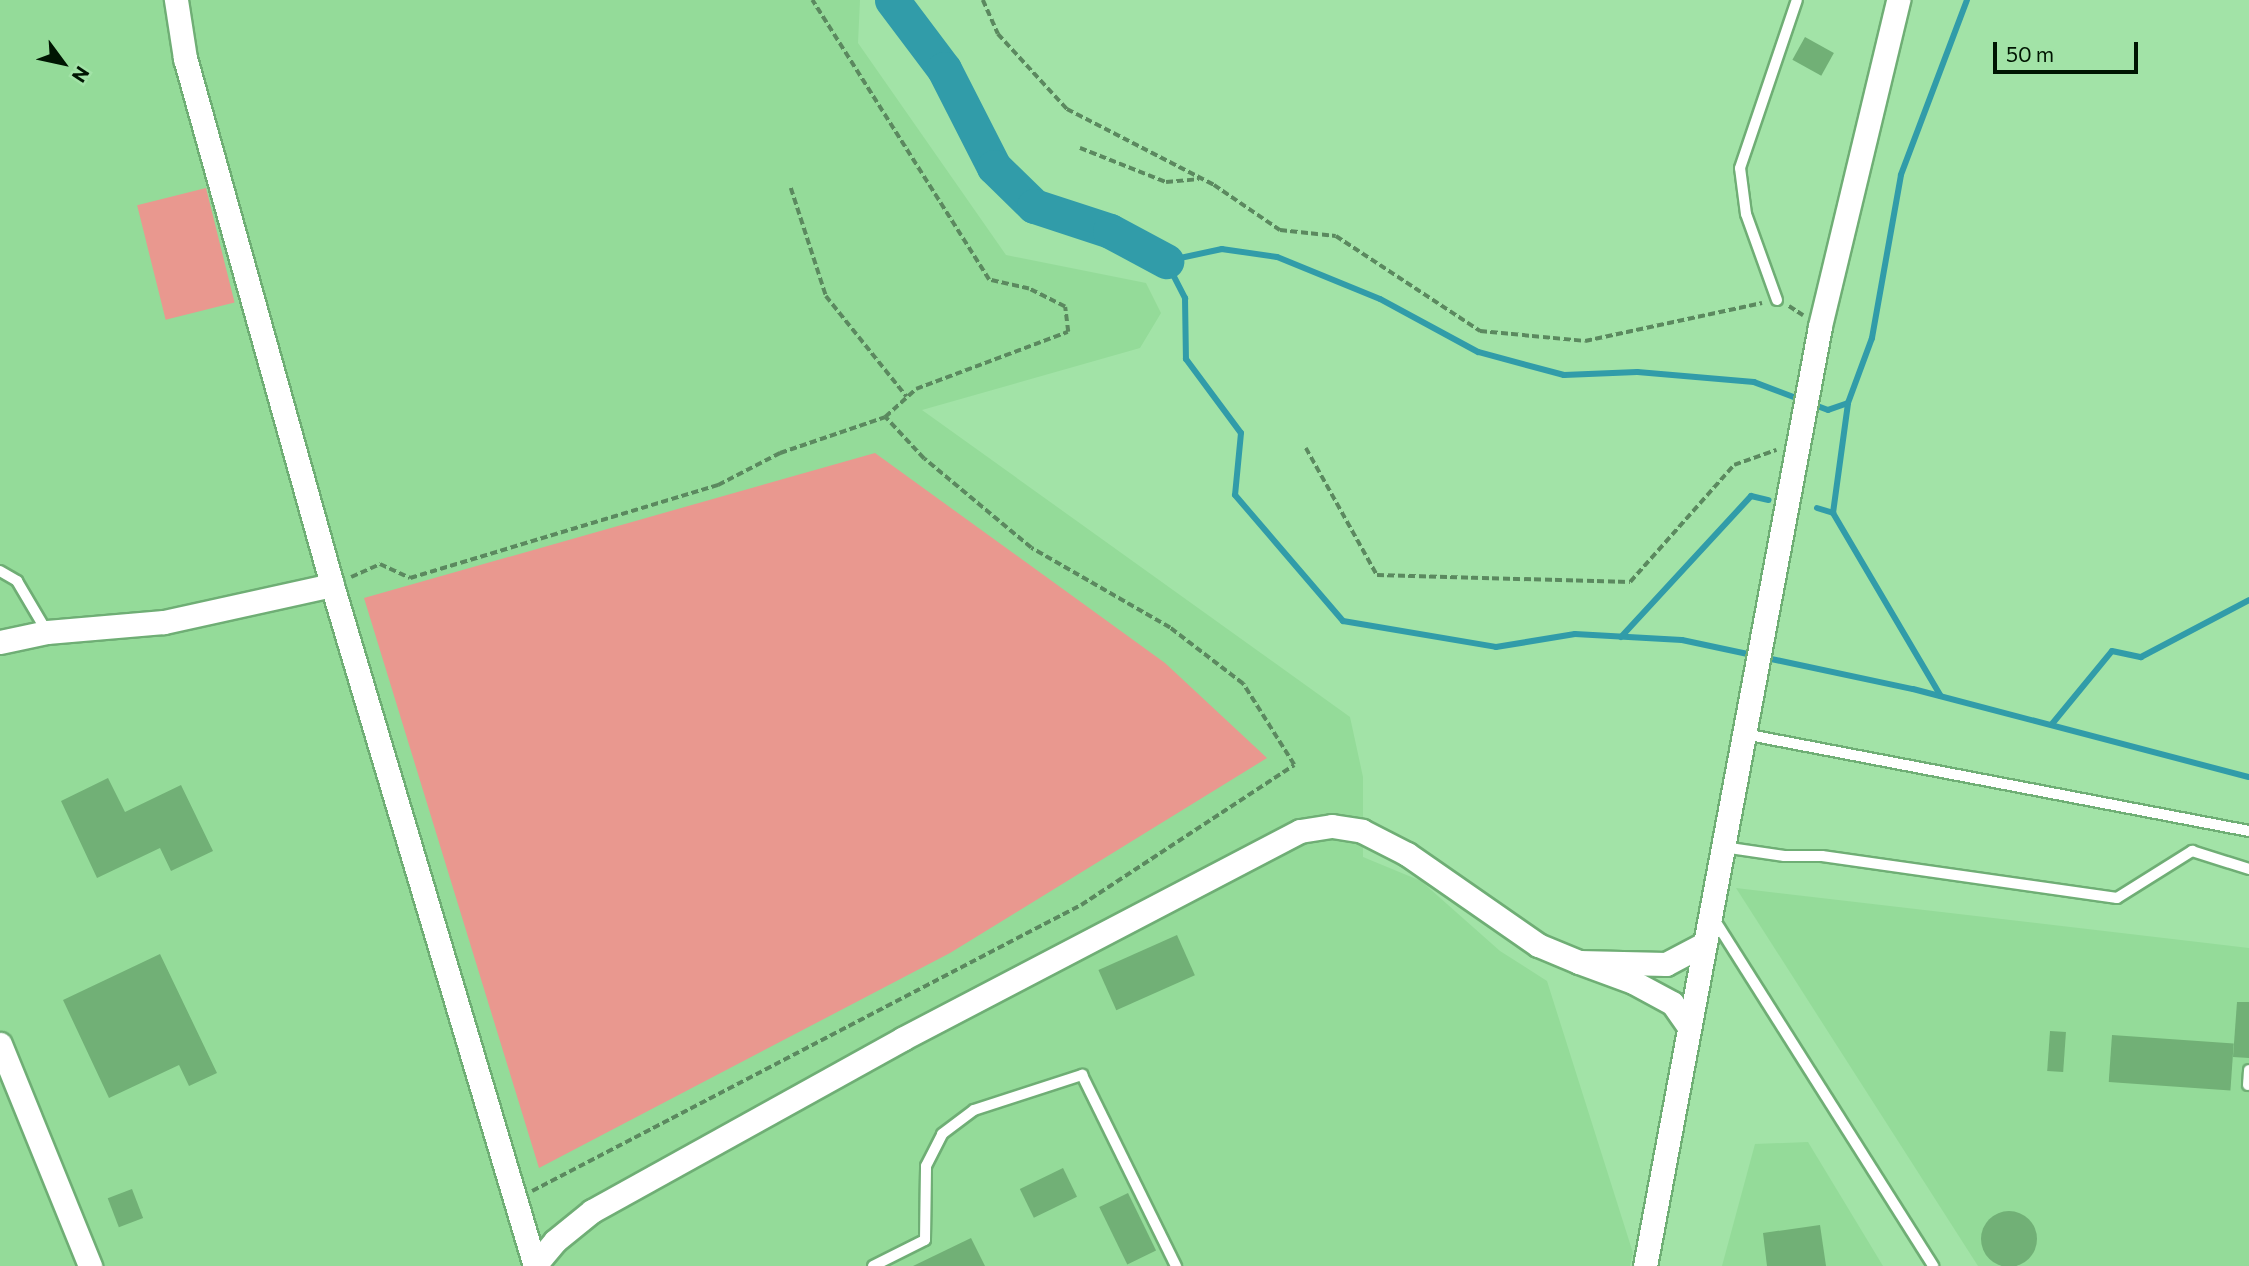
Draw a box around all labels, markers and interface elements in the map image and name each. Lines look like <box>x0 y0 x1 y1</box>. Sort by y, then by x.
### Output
north arrow <box>28 28 98 98</box>
scale bar <box>1997 28 2142 72</box>
text: 50 m <box>2006 41 2054 66</box>
text: N <box>68 62 95 87</box>

